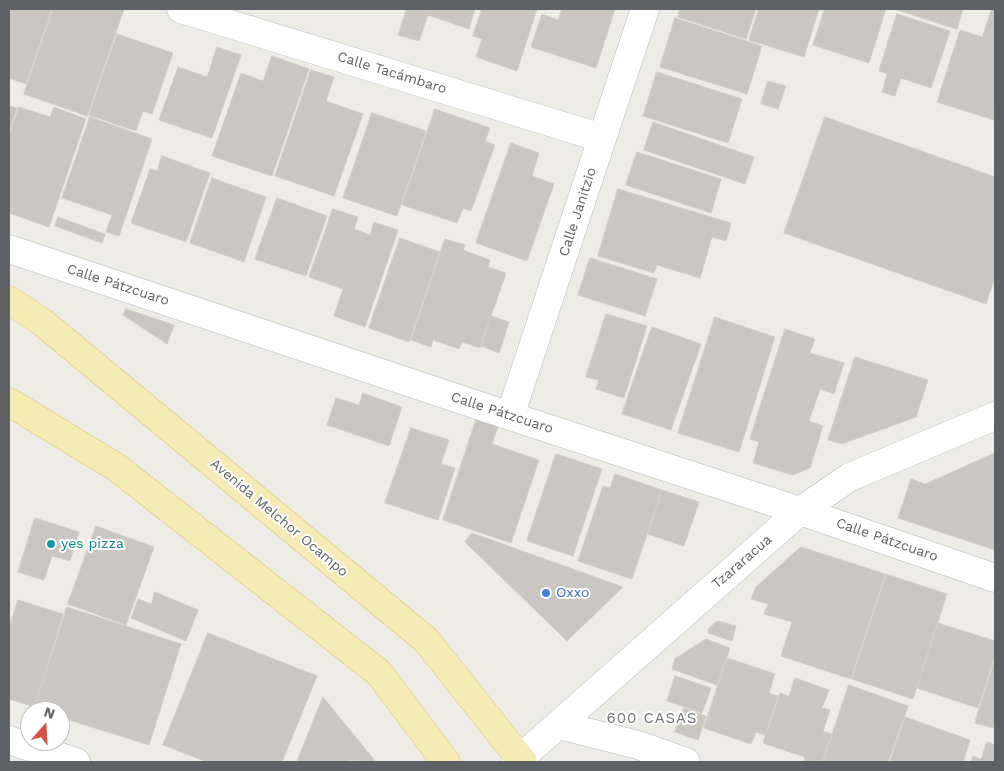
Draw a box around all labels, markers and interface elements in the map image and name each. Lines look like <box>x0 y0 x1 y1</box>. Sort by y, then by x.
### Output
street label: Calle Tacámbaro <box>335 48 449 98</box>
street label: Calle Janitzio <box>556 165 600 259</box>
street label: Calle Pátzcuaro <box>65 261 171 309</box>
street label: Calle Pátzcuaro <box>449 389 555 437</box>
street label: Avenida Melchor Ocampo <box>207 456 351 580</box>
street label: Calle Pátzcuaro <box>834 515 940 565</box>
street label: Tzararacua <box>709 531 775 593</box>
place label: yes pizza <box>61 536 124 552</box>
marker: yes pizza <box>45 538 57 550</box>
place label: Oxxo <box>556 585 589 601</box>
marker: Oxxo <box>540 587 552 599</box>
north arrow <box>20 701 70 751</box>
text: N <box>42 704 57 722</box>
district label: 600 CASAS <box>605 710 699 728</box>

